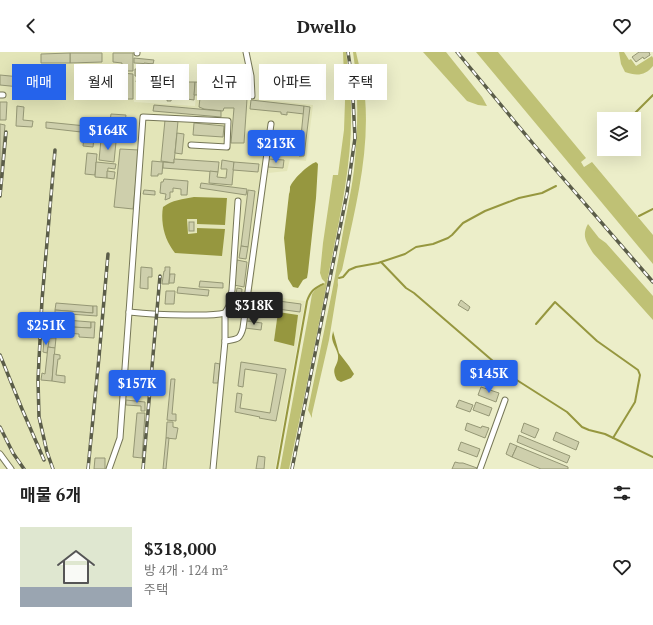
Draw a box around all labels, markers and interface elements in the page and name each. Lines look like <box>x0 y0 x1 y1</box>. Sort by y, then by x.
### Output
text: Dwello <box>297 14 356 38</box>
icon: back <box>20 15 42 37</box>
icon: heart <box>611 15 633 37</box>
chip: 매매 <box>12 64 66 100</box>
chip: 월세 <box>74 64 128 100</box>
chip: 필터 <box>136 64 189 100</box>
chip: 신규 <box>197 64 251 100</box>
chip: 아파트 <box>259 64 326 100</box>
chip: 주택 <box>334 64 387 100</box>
map controls <box>597 112 641 156</box>
button: layers <box>597 112 641 156</box>
pin: $164K <box>80 117 136 151</box>
text: $164K <box>89 121 127 139</box>
pin: $213K <box>248 130 304 164</box>
text: $213K <box>257 134 295 152</box>
pin: $318K <box>226 292 282 326</box>
text: $318K <box>235 296 273 314</box>
pin: $251K <box>18 312 74 346</box>
text: $251K <box>27 316 65 334</box>
pin: $145K <box>461 360 517 394</box>
text: $145K <box>470 364 508 382</box>
pin: $157K <box>109 370 165 404</box>
text: $157K <box>118 374 156 392</box>
icon: filters <box>611 482 633 504</box>
text: 매물 6개 <box>20 483 81 506</box>
text: $318,000 <box>144 537 216 560</box>
icon: home <box>52 543 100 591</box>
icon: heart <box>611 556 633 578</box>
text: 방 4개 · 124 m² <box>144 561 228 579</box>
text: 주택 <box>144 580 168 598</box>

